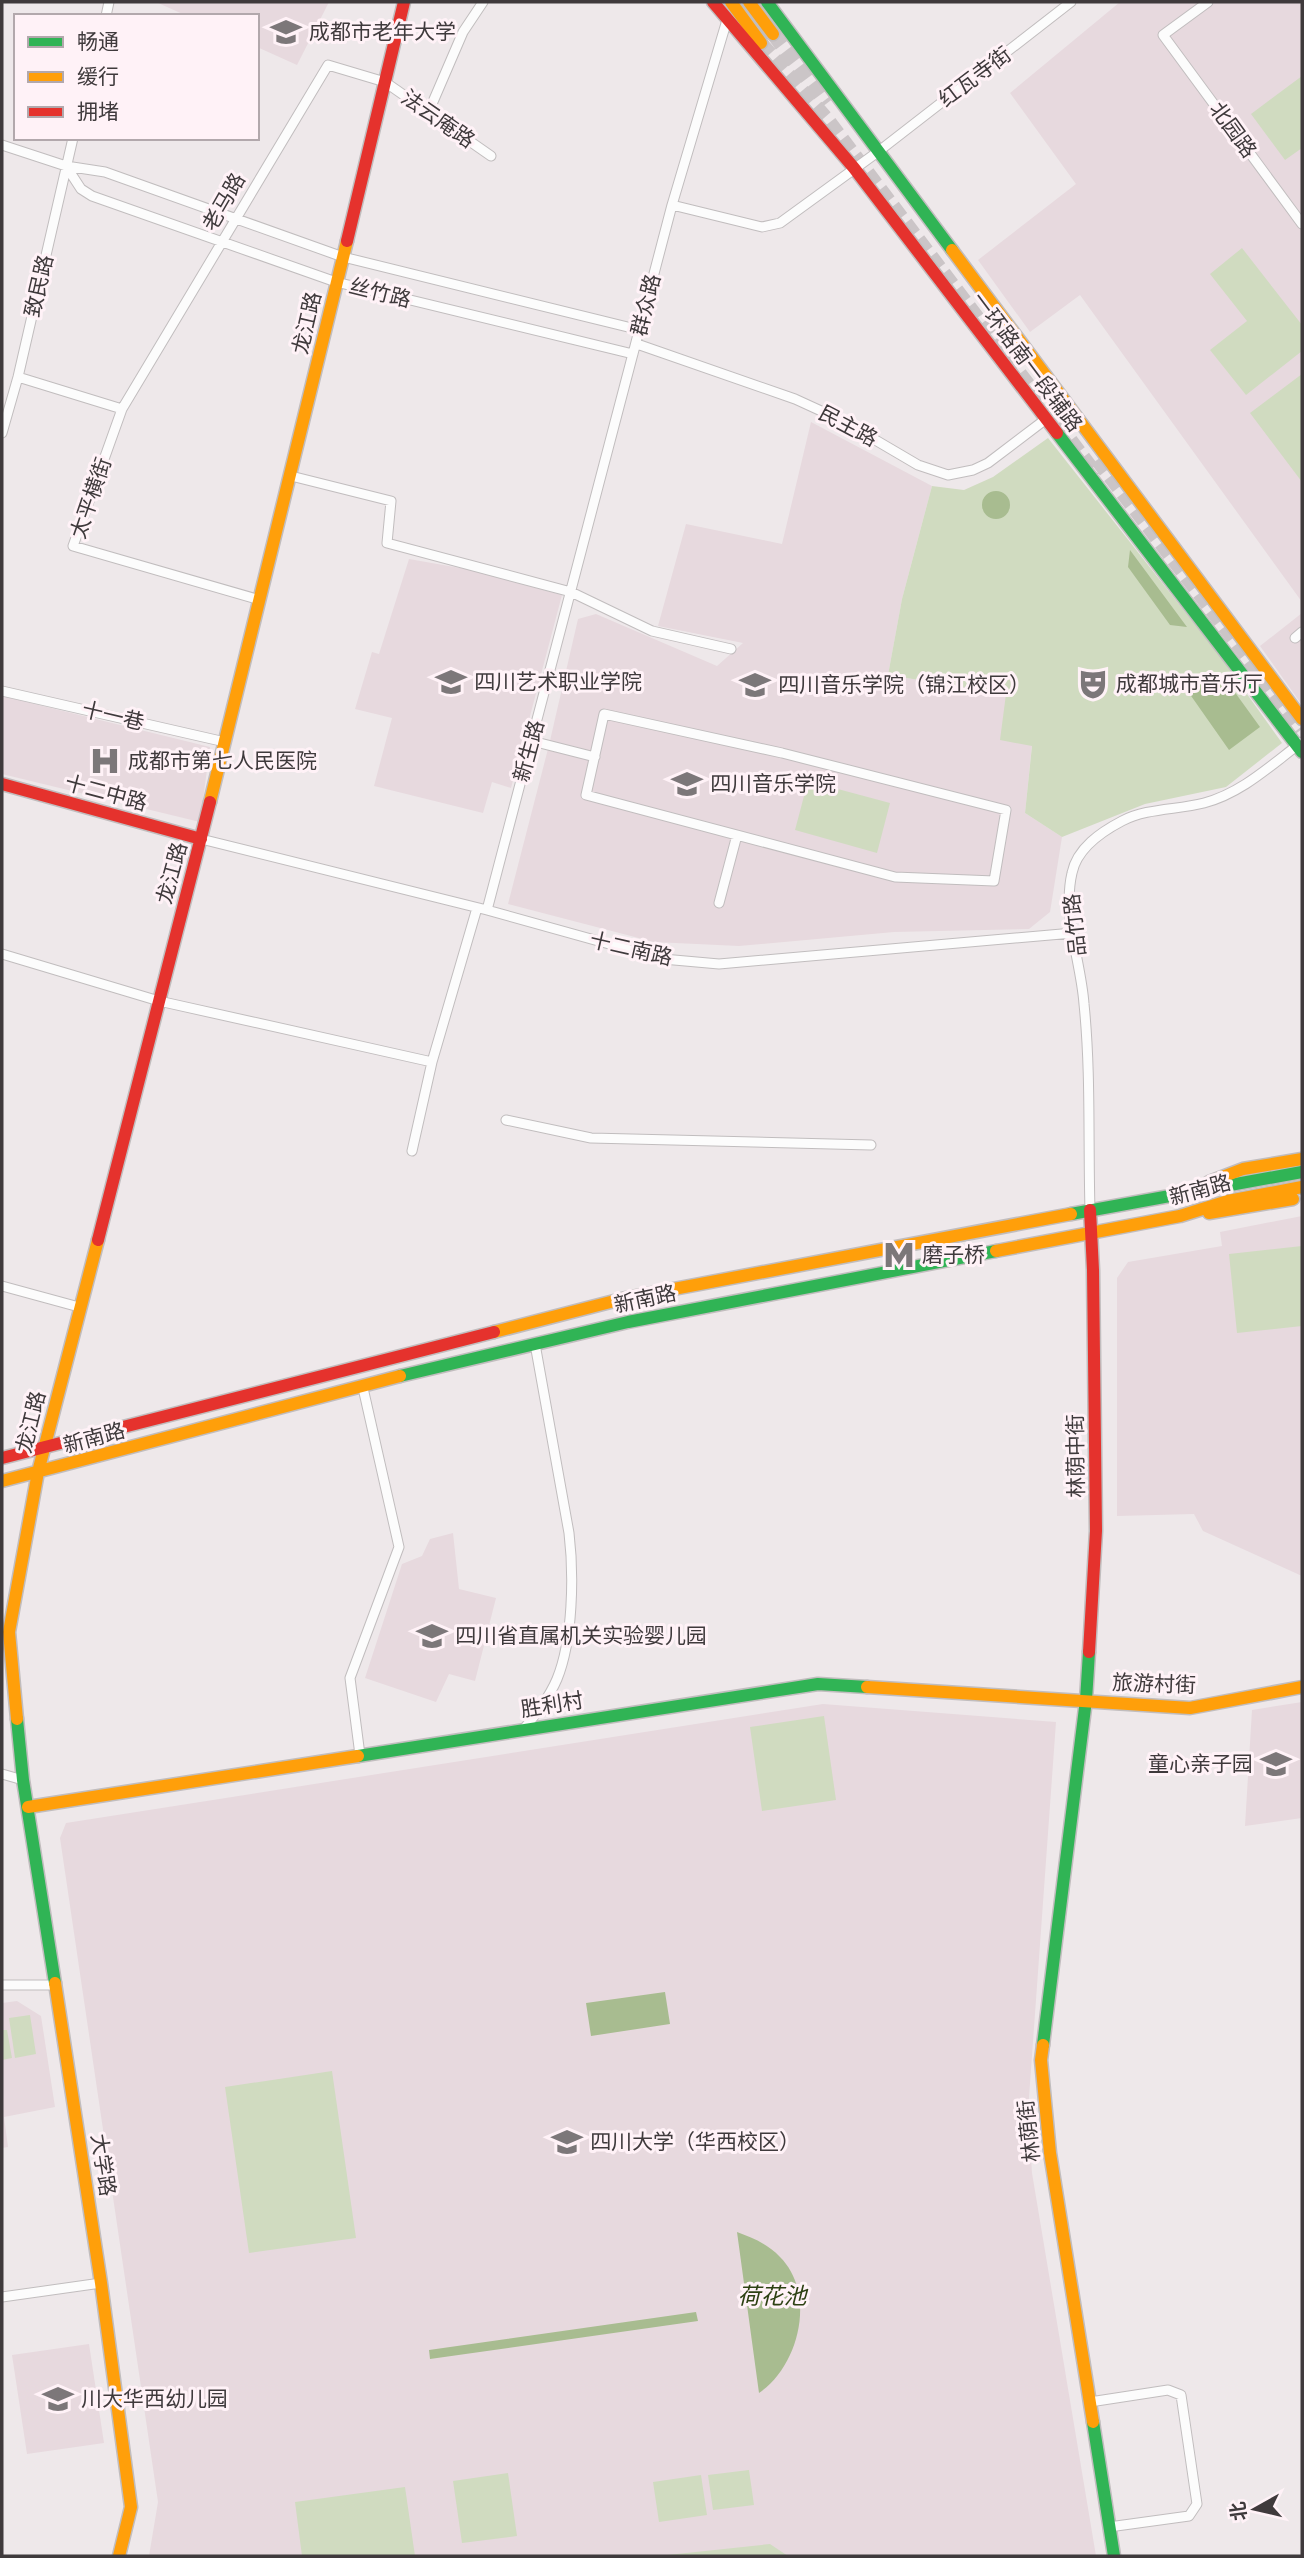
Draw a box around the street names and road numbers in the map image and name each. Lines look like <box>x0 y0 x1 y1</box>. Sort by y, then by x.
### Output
street label: 红瓦寺街 <box>934 42 1015 111</box>
street label: 法云庵路 <box>397 85 479 152</box>
street label: 北园路 <box>1206 97 1261 162</box>
street label: 老马路 <box>198 169 249 235</box>
street label: 致民路 <box>20 253 57 319</box>
street label: 群众路 <box>627 272 664 338</box>
street label: 丝竹路 <box>347 274 413 311</box>
street label: 一环路南一段辅路 <box>968 288 1087 436</box>
street label: 龙江路 <box>288 290 325 356</box>
street label: 民主路 <box>815 401 881 451</box>
street label: 太平横街 <box>66 454 115 541</box>
street label: 十一巷 <box>80 697 146 734</box>
street label: 新生路 <box>509 717 548 784</box>
street label: 十二中路 <box>63 771 150 814</box>
street label: 龙江路 <box>152 839 191 906</box>
street label: 品竹路 <box>1060 893 1089 958</box>
street label: 十二南路 <box>588 928 675 969</box>
street label: 新南路 <box>1166 1170 1233 1209</box>
street label: 新南路 <box>612 1281 678 1316</box>
street label: 龙江路 <box>12 1389 49 1455</box>
street label: 林荫中街 <box>1063 1414 1088 1498</box>
street label: 新南路 <box>60 1418 127 1457</box>
street label: 旅游村街 <box>1112 1671 1196 1696</box>
street label: 胜利村 <box>519 1688 585 1721</box>
street label: 林荫街 <box>1014 2099 1043 2164</box>
street label: 大学路 <box>87 2132 120 2198</box>

